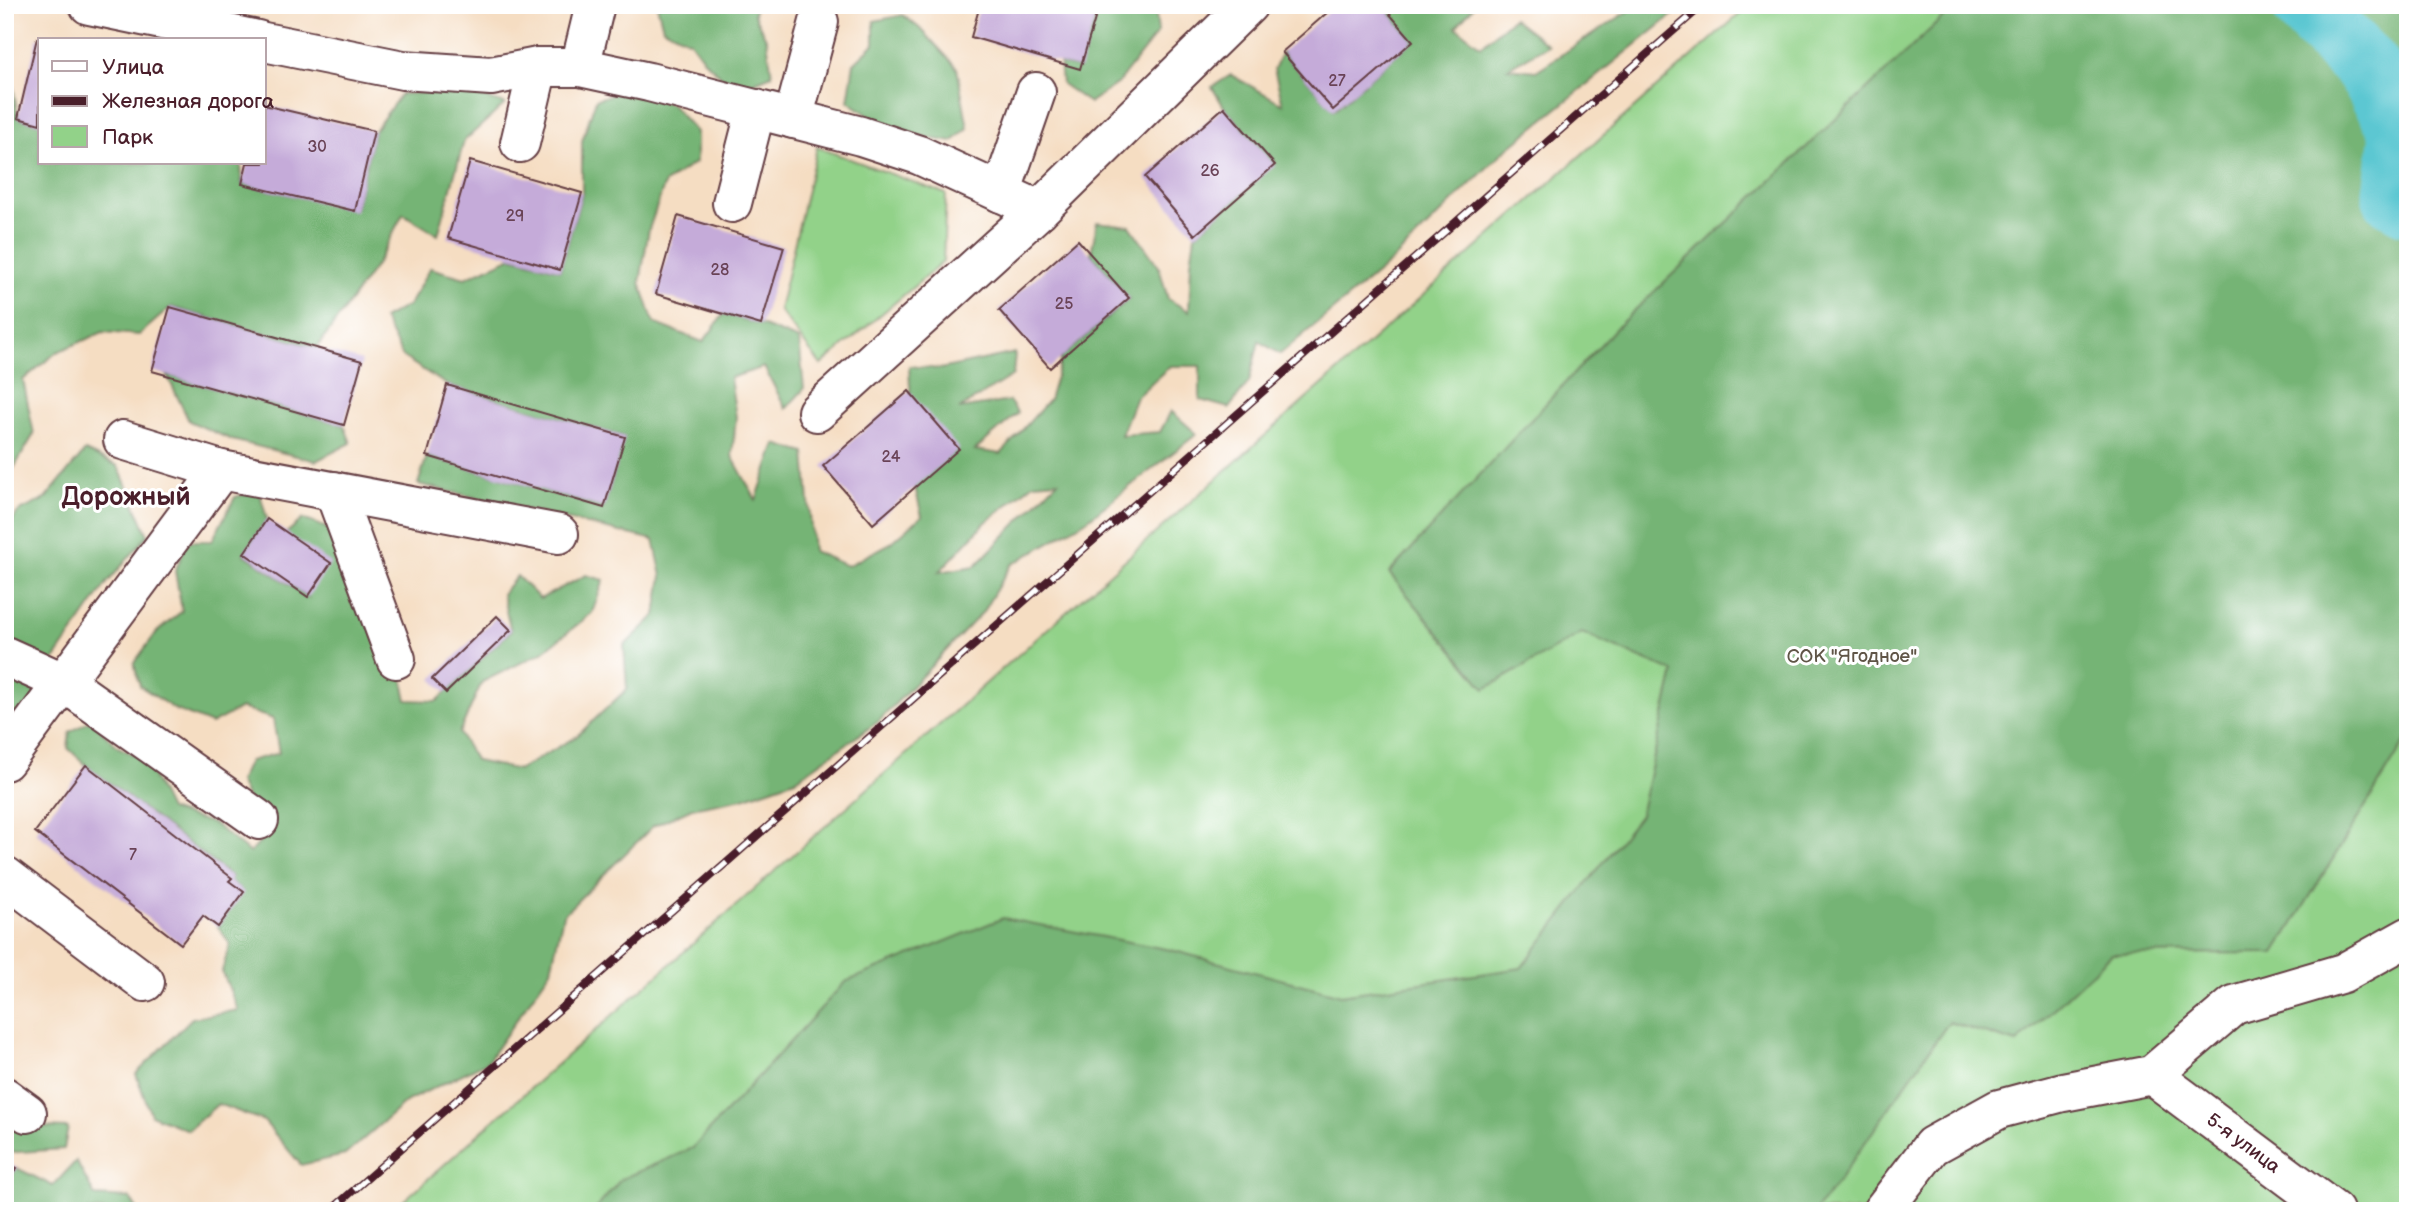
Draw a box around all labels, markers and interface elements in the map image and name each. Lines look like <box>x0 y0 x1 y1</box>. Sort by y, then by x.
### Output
legend <box>38 38 266 164</box>
text: Улица <box>102 55 165 80</box>
house number: 27 <box>1328 72 1346 91</box>
text: Железная дорога <box>102 89 275 114</box>
text: Парк <box>102 125 153 150</box>
house number: 30 <box>307 138 327 157</box>
house number: 26 <box>1200 162 1220 181</box>
house number: 29 <box>506 207 524 226</box>
house number: 28 <box>711 261 729 280</box>
house number: 25 <box>1055 295 1073 314</box>
house number: 24 <box>882 448 901 467</box>
district label: Дорожный <box>61 482 191 513</box>
park label: СОК "Ягодное" <box>1787 645 1917 668</box>
house number: 7 <box>129 846 137 865</box>
street label: 5-я улица <box>2202 1108 2285 1178</box>

